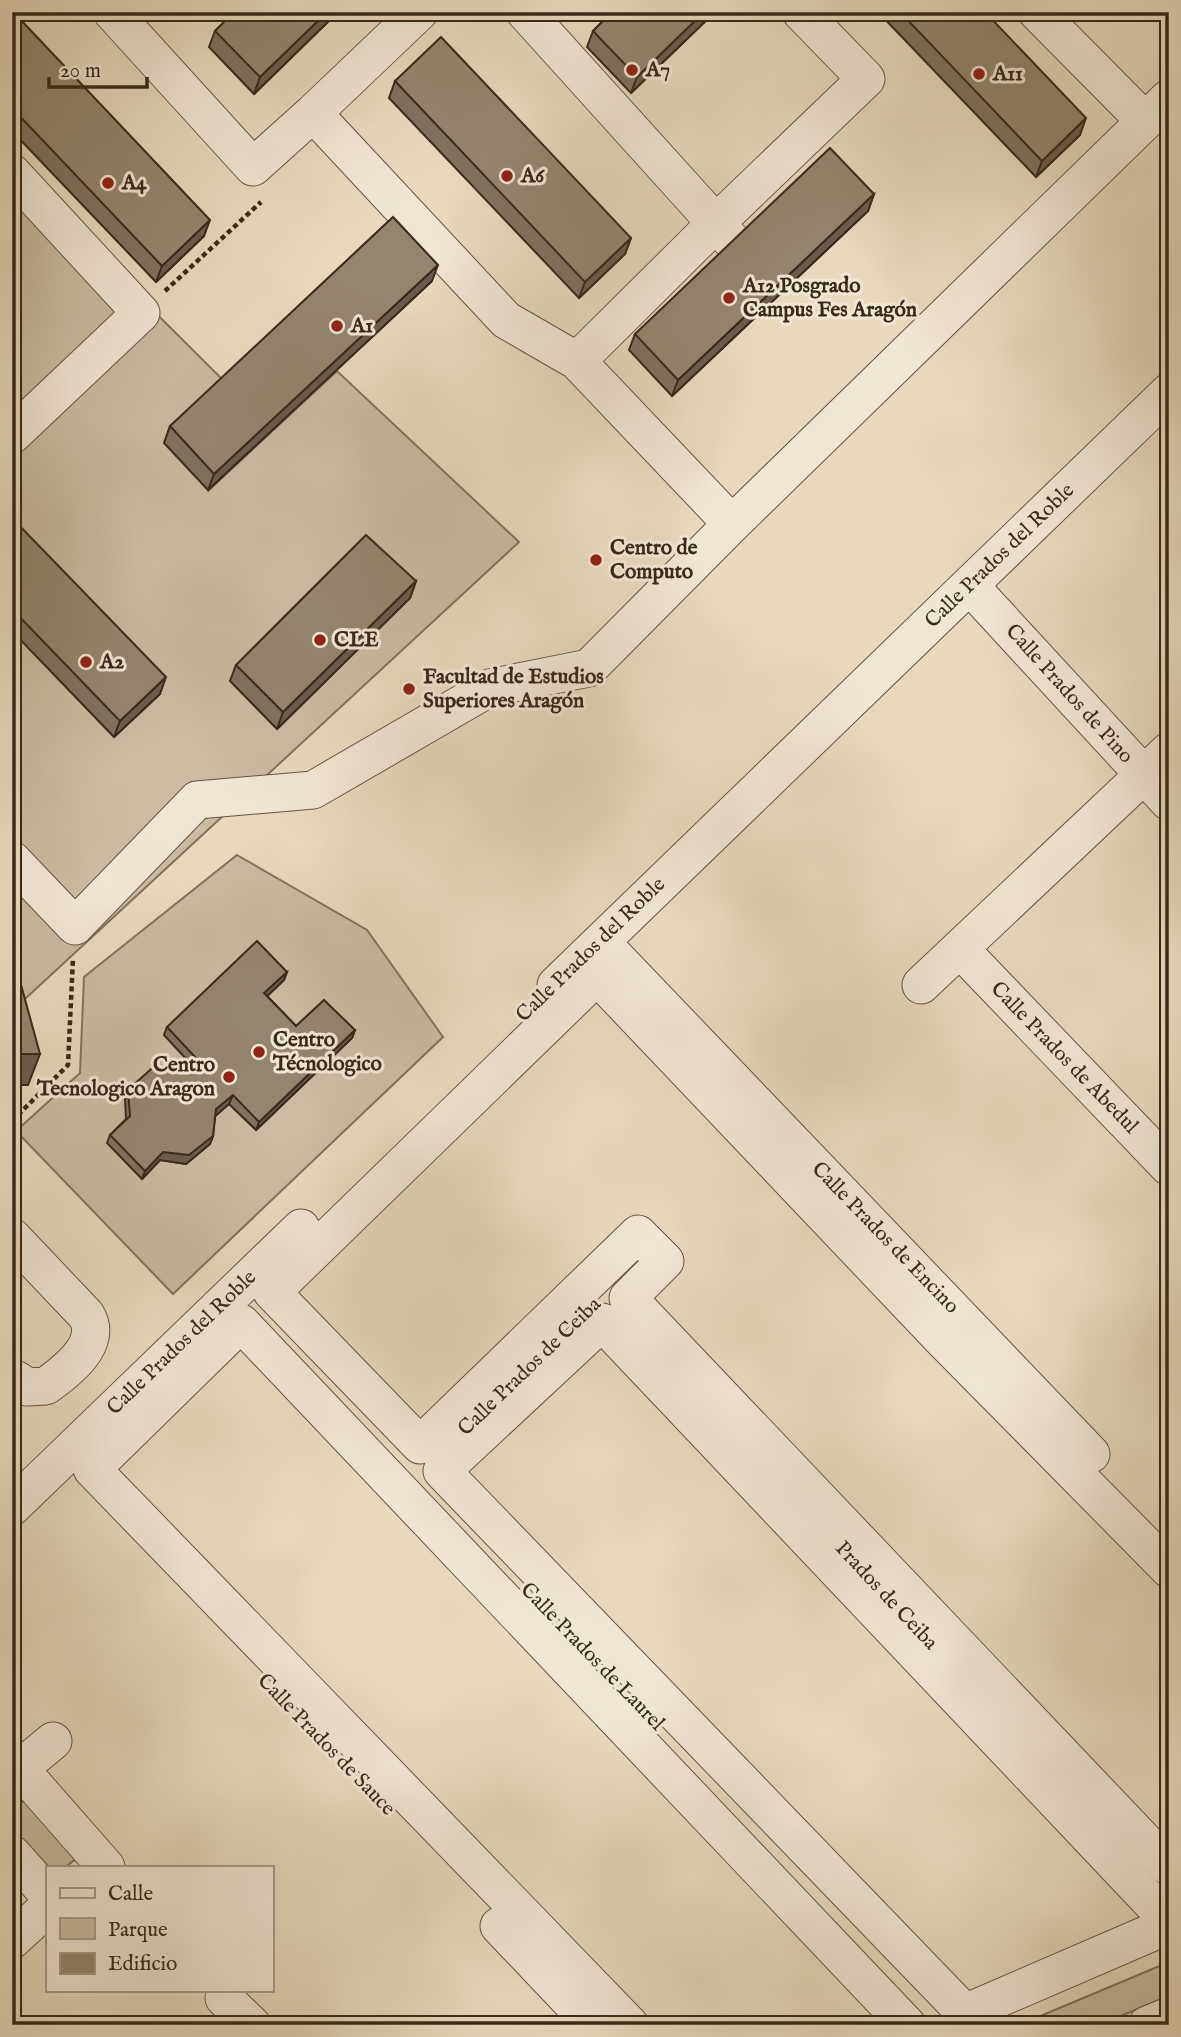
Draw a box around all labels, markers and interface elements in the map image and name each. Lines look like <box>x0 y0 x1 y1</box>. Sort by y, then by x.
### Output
scale bar <box>49 46 147 90</box>
place label: A7 <box>645 57 670 84</box>
text: 20 m <box>60 58 101 85</box>
place label: A11 <box>992 61 1023 88</box>
marker: A7 <box>624 62 640 78</box>
marker: A11 <box>971 66 987 82</box>
place label: A6 <box>520 163 545 190</box>
marker: A6 <box>499 168 515 184</box>
place label: A4 <box>121 170 147 197</box>
marker: A4 <box>100 175 116 191</box>
place label: A12 Posgrado Campus Fes Aragón <box>742 273 917 324</box>
marker: A12 Posgrado Campus Fes Aragón <box>721 290 737 306</box>
place label: A1 <box>350 313 373 340</box>
marker: A1 <box>329 318 345 334</box>
street label: Calle Prados del Roble <box>919 477 1081 634</box>
place label: Centro de Computo <box>610 535 698 586</box>
marker: Centro de Computo <box>588 552 604 568</box>
street label: Calle Prados de Pino <box>999 619 1139 769</box>
place label: CLE <box>334 627 379 654</box>
marker: CLE <box>312 632 328 648</box>
place label: A2 <box>99 649 124 676</box>
marker: A2 <box>78 654 94 670</box>
place label: Facultad de Estudios Superiores Aragón <box>423 664 604 715</box>
marker: Facultad de Estudios Superiores Aragón <box>401 681 417 697</box>
street label: Calle Prados del Roble <box>510 871 672 1028</box>
street label: Calle Prados de Abedul <box>984 976 1144 1140</box>
place label: Centro Técnologico <box>272 1027 382 1078</box>
marker: Centro Técnologico <box>251 1044 267 1060</box>
place label: Centro Tecnologico Aragon <box>36 1052 216 1103</box>
marker: Centro Tecnologico Aragon <box>221 1069 237 1085</box>
street label: Calle Prados de Encino <box>805 1156 965 1320</box>
street label: Calle Prados del Roble <box>101 1264 263 1421</box>
street label: Calle Prados de Ceiba <box>453 1291 608 1442</box>
street label: Prados de Ceiba <box>829 1536 944 1657</box>
street label: Calle Prados de Laurel <box>514 1577 670 1737</box>
street label: Calle Prados de Sauce <box>251 1668 401 1822</box>
legend <box>46 1866 273 1992</box>
text: Calle <box>108 1881 153 1908</box>
text: Parque <box>108 1917 168 1944</box>
text: Edificio <box>108 1951 177 1978</box>

